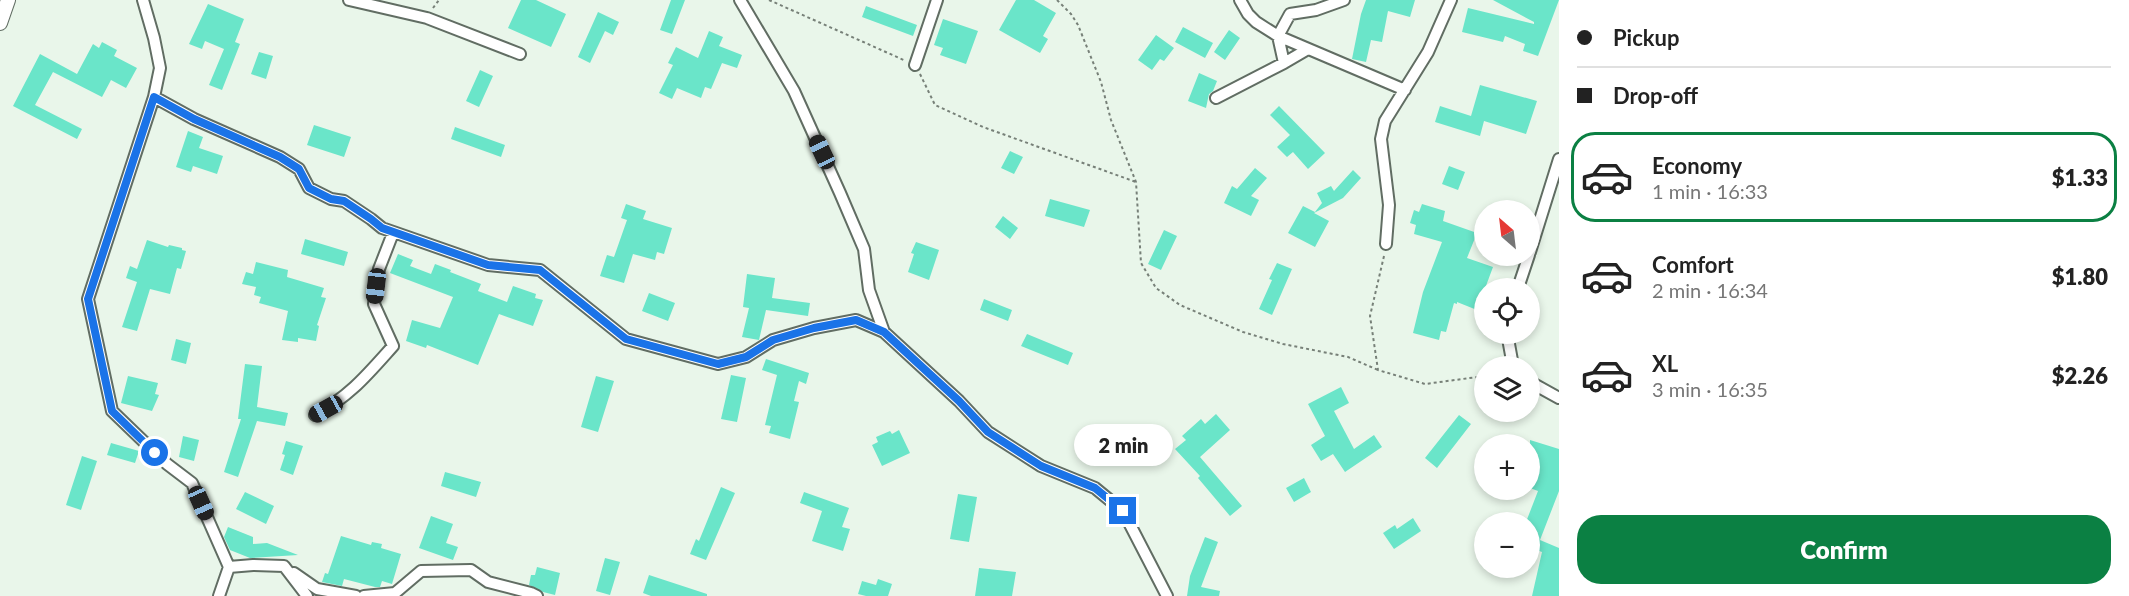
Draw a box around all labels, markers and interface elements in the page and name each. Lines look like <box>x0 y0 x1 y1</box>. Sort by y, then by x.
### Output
text: Pickup <box>1613 24 1679 51</box>
text: Drop-off <box>1613 82 1698 109</box>
car <box>806 132 838 172</box>
icon: car <box>1580 150 1634 204</box>
text: Economy <box>1652 152 1742 179</box>
text: $1.33 <box>2052 164 2108 191</box>
text: 1 min · 16:33 <box>1652 179 1768 203</box>
north arrow <box>1474 200 1540 266</box>
map controls <box>1474 200 1540 578</box>
icon: car <box>1580 249 1634 303</box>
text: Comfort <box>1652 251 1734 278</box>
text: $1.80 <box>2052 263 2108 290</box>
car <box>365 267 387 305</box>
button: locate <box>1474 278 1540 344</box>
text: 2 min · 16:34 <box>1652 278 1768 302</box>
icon: car <box>1580 348 1634 402</box>
text: XL <box>1652 350 1678 377</box>
button: layers <box>1474 356 1540 422</box>
text: $2.26 <box>2052 362 2108 389</box>
text: 3 min · 16:35 <box>1652 377 1768 401</box>
car <box>306 392 346 426</box>
callout: 2 min <box>1074 424 1172 466</box>
text: 2 min <box>1099 433 1148 457</box>
button: + <box>1474 434 1540 500</box>
route start <box>141 439 168 466</box>
car <box>185 483 217 523</box>
route end <box>1109 497 1136 524</box>
button: − <box>1474 512 1540 578</box>
button: Confirm <box>1577 515 2111 584</box>

